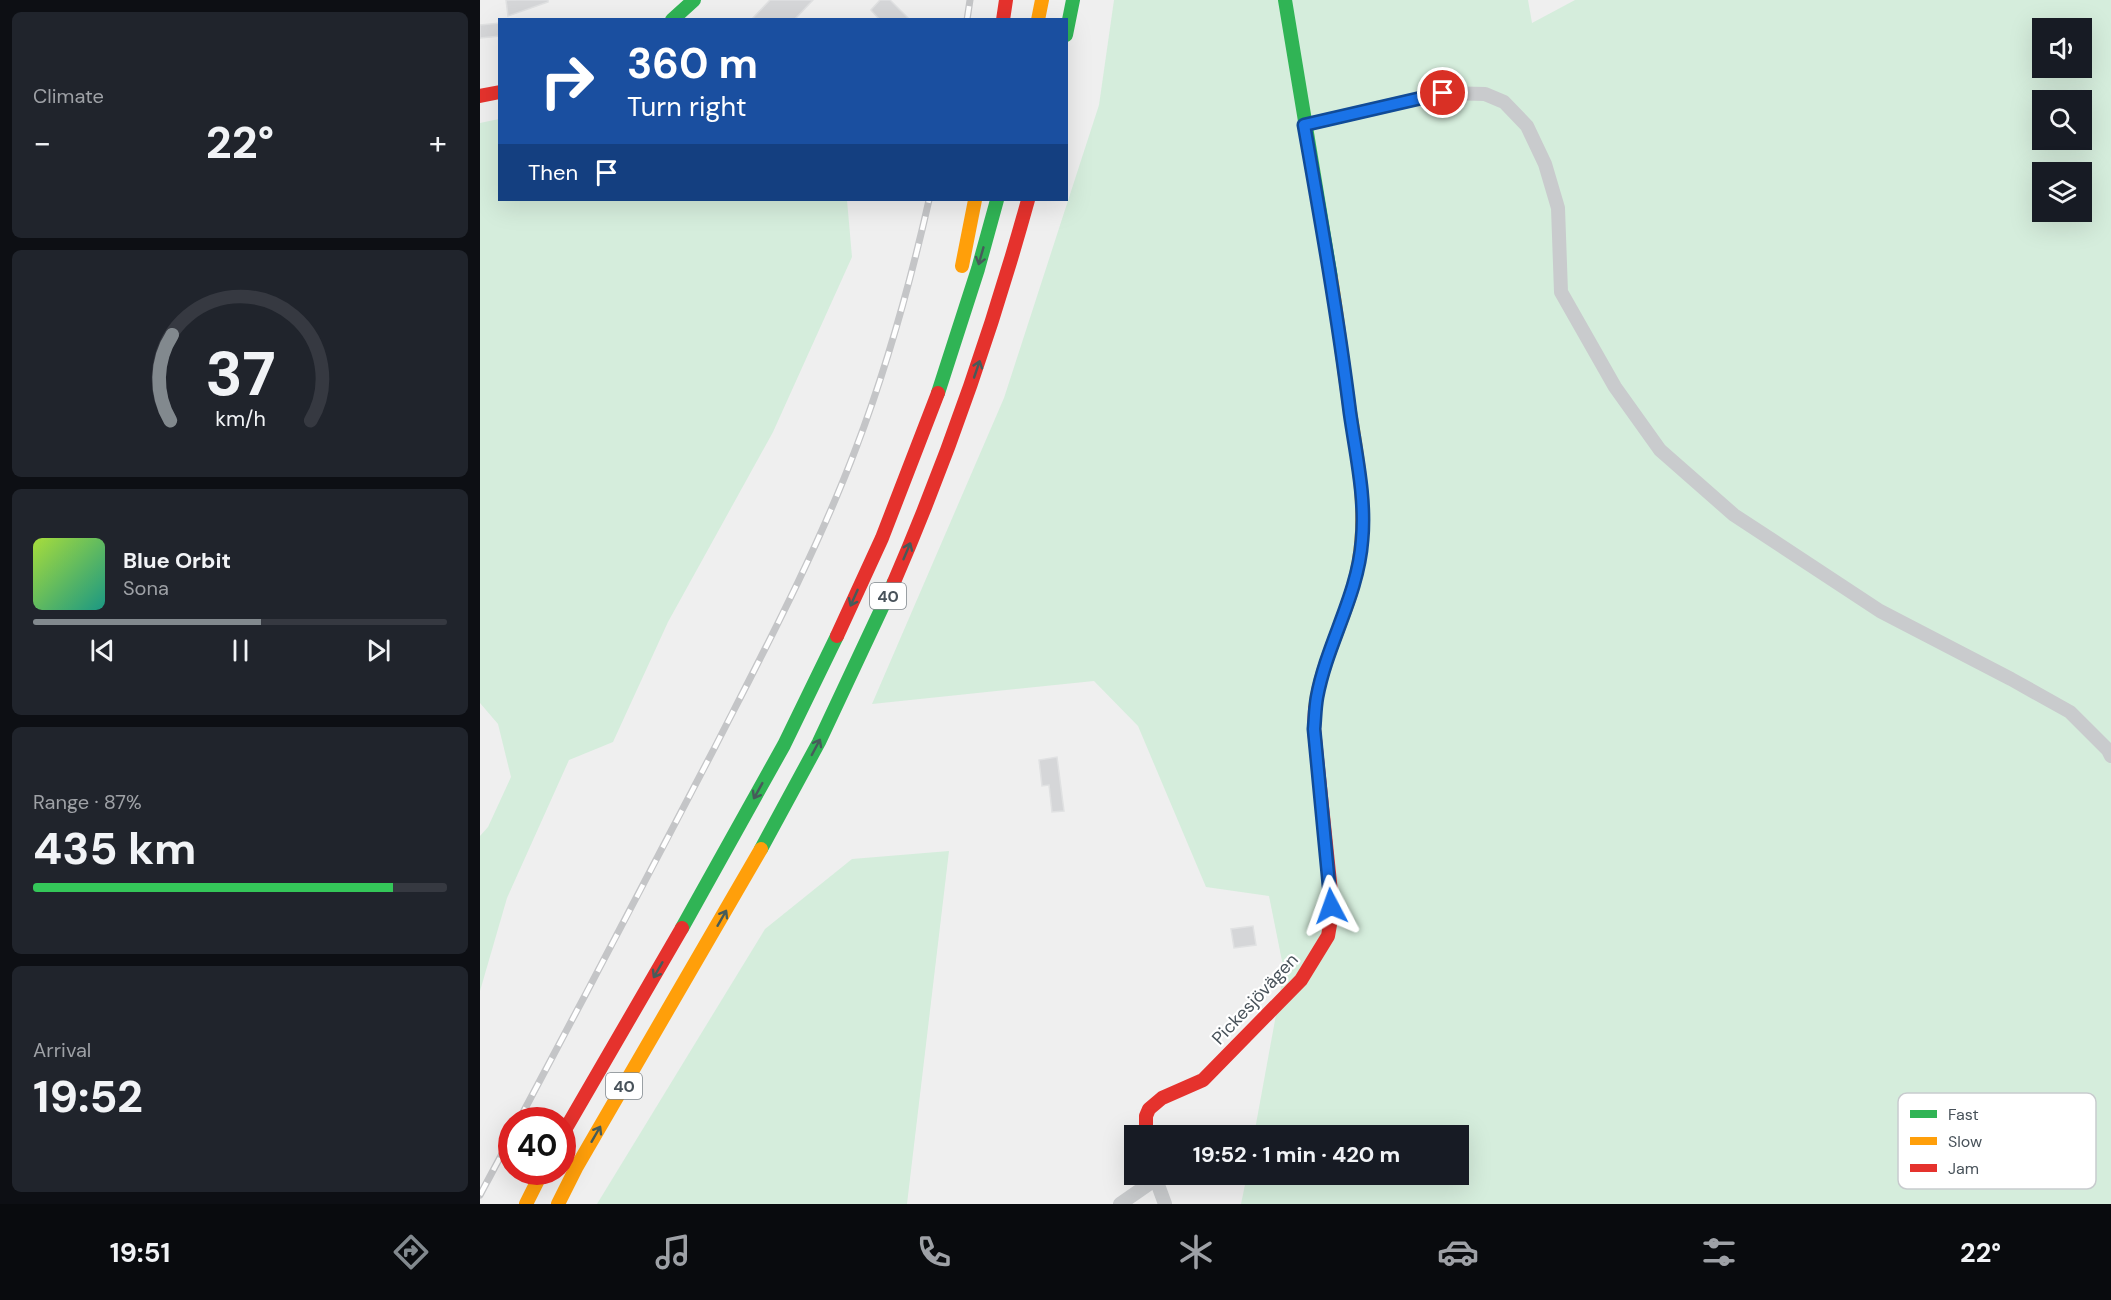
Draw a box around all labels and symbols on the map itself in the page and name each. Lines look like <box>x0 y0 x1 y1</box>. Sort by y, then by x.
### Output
pin <box>1417 67 1468 118</box>
one-way arrow <box>975 246 987 265</box>
one-way arrow <box>972 360 983 379</box>
one-way arrow <box>902 543 913 561</box>
road number: 40 <box>870 583 906 609</box>
one-way arrow <box>848 589 860 607</box>
one-way arrow <box>811 739 822 757</box>
one-way arrow <box>752 782 763 800</box>
position arrow <box>1299 874 1363 938</box>
one-way arrow <box>716 910 728 927</box>
street label: Pickesjövägen <box>1207 948 1303 1050</box>
one-way arrow <box>651 961 663 978</box>
road number: 40 <box>606 1073 642 1099</box>
legend <box>1898 1093 2096 1189</box>
text: Fast <box>1948 1104 1979 1125</box>
speed limit sign: 40 <box>498 1107 576 1185</box>
one-way arrow <box>590 1126 602 1143</box>
text: Slow <box>1948 1131 1982 1152</box>
text: Jam <box>1948 1158 1979 1179</box>

